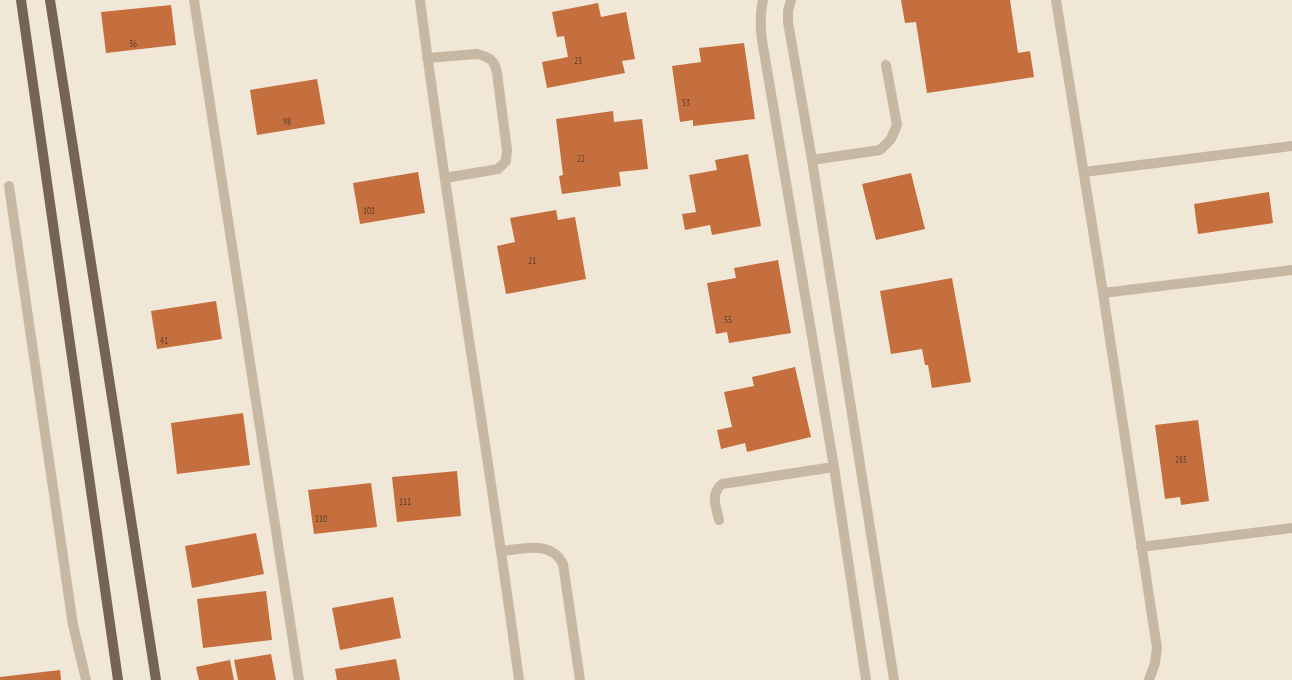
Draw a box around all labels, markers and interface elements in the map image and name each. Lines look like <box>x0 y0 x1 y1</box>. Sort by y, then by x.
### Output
house number: 36 <box>129 38 137 49</box>
house number: 23 <box>574 55 582 66</box>
house number: 53 <box>682 97 690 108</box>
house number: 98 <box>283 116 291 127</box>
house number: 22 <box>577 153 585 164</box>
house number: 101 <box>363 205 375 216</box>
house number: 21 <box>528 255 536 266</box>
house number: 55 <box>724 314 732 325</box>
house number: 41 <box>160 335 168 346</box>
house number: 285 <box>1175 454 1187 465</box>
house number: 111 <box>399 496 411 507</box>
house number: 110 <box>315 513 327 524</box>

